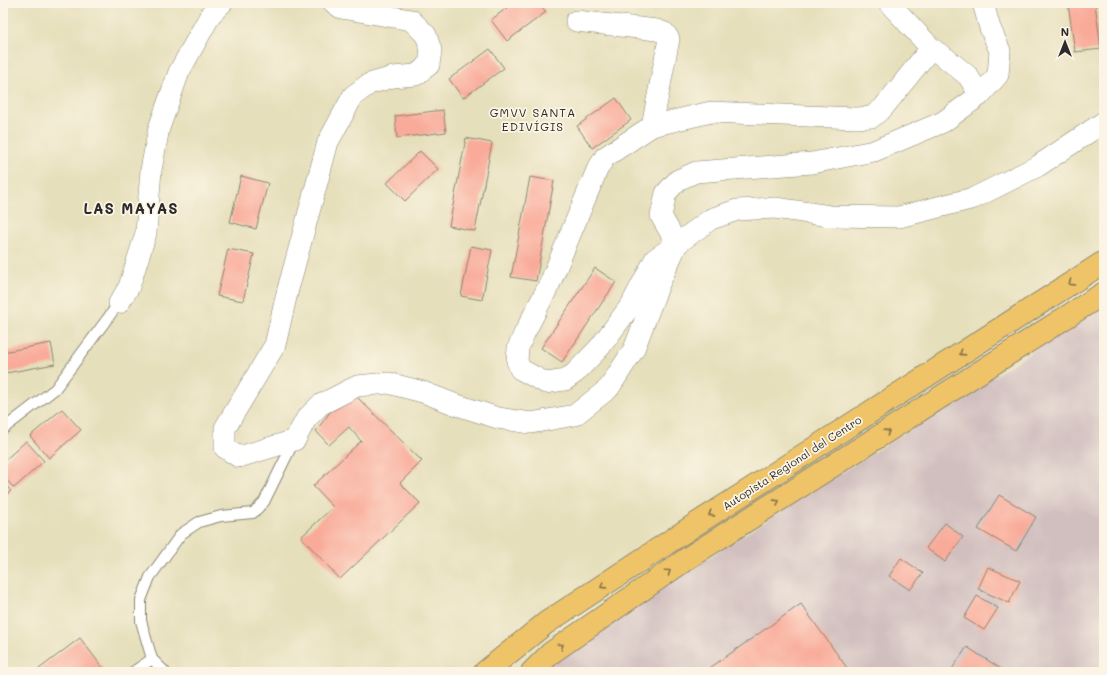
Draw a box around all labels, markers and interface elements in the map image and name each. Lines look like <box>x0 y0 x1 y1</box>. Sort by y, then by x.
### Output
north arrow <box>1045 22 1085 62</box>
text: N <box>1061 24 1069 39</box>
district label: GMVV SANTA EDIVÍGIS <box>490 104 576 134</box>
district label: LAS MAYAS <box>83 198 179 218</box>
one-way arrow <box>1068 278 1075 286</box>
one-way arrow <box>959 348 966 356</box>
street label: Autopista Regional del Centro <box>719 412 864 513</box>
one-way arrow <box>883 429 890 437</box>
one-way arrow <box>773 499 780 507</box>
one-way arrow <box>708 510 715 517</box>
one-way arrow <box>664 569 671 577</box>
one-way arrow <box>600 581 607 588</box>
one-way arrow <box>557 643 564 651</box>

